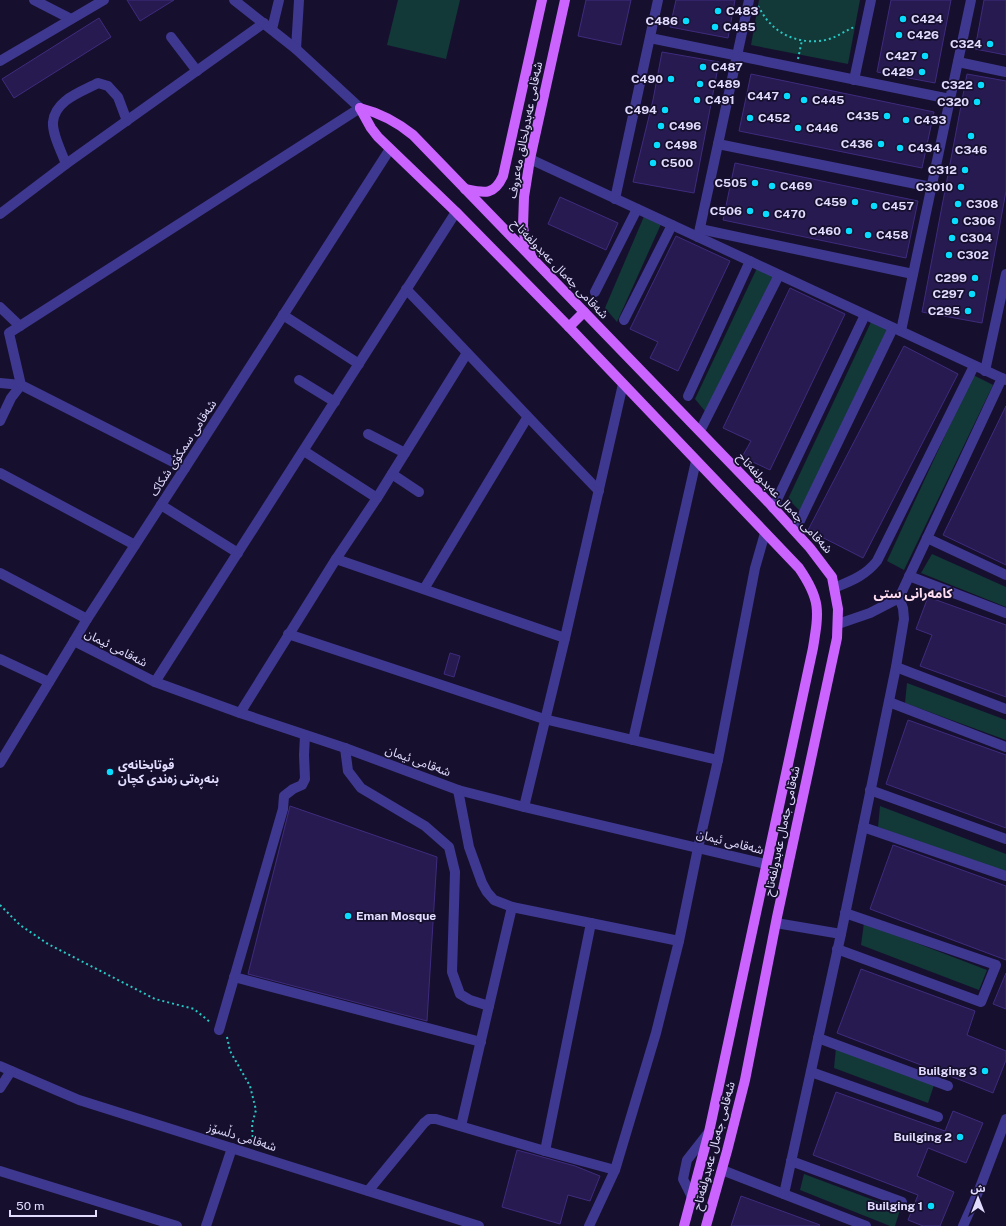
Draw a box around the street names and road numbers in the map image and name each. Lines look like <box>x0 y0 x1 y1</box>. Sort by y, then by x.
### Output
street label: شەقامی عەبدولخالق مەعروف <box>505 60 546 200</box>
street label: شەقامی جەمال عەبدولفەتاح <box>507 216 611 323</box>
street label: شەقامی سمکۆی شکاک <box>147 397 219 499</box>
street label: شەقامی جەمال عەبدولفەتاح <box>733 450 835 558</box>
street label: شەقامی ئیمان <box>82 626 150 670</box>
street label: شەقامی ئیمان <box>383 743 453 779</box>
street label: شەقامی جەمال عەبدولفەتاح <box>761 765 805 898</box>
street label: شەقامی ئیمان <box>695 827 765 857</box>
street label: شەقامی جەمال عەبدولفەتاح <box>690 1080 740 1212</box>
street label: شەقامی دڵسۆز <box>205 1117 279 1154</box>

